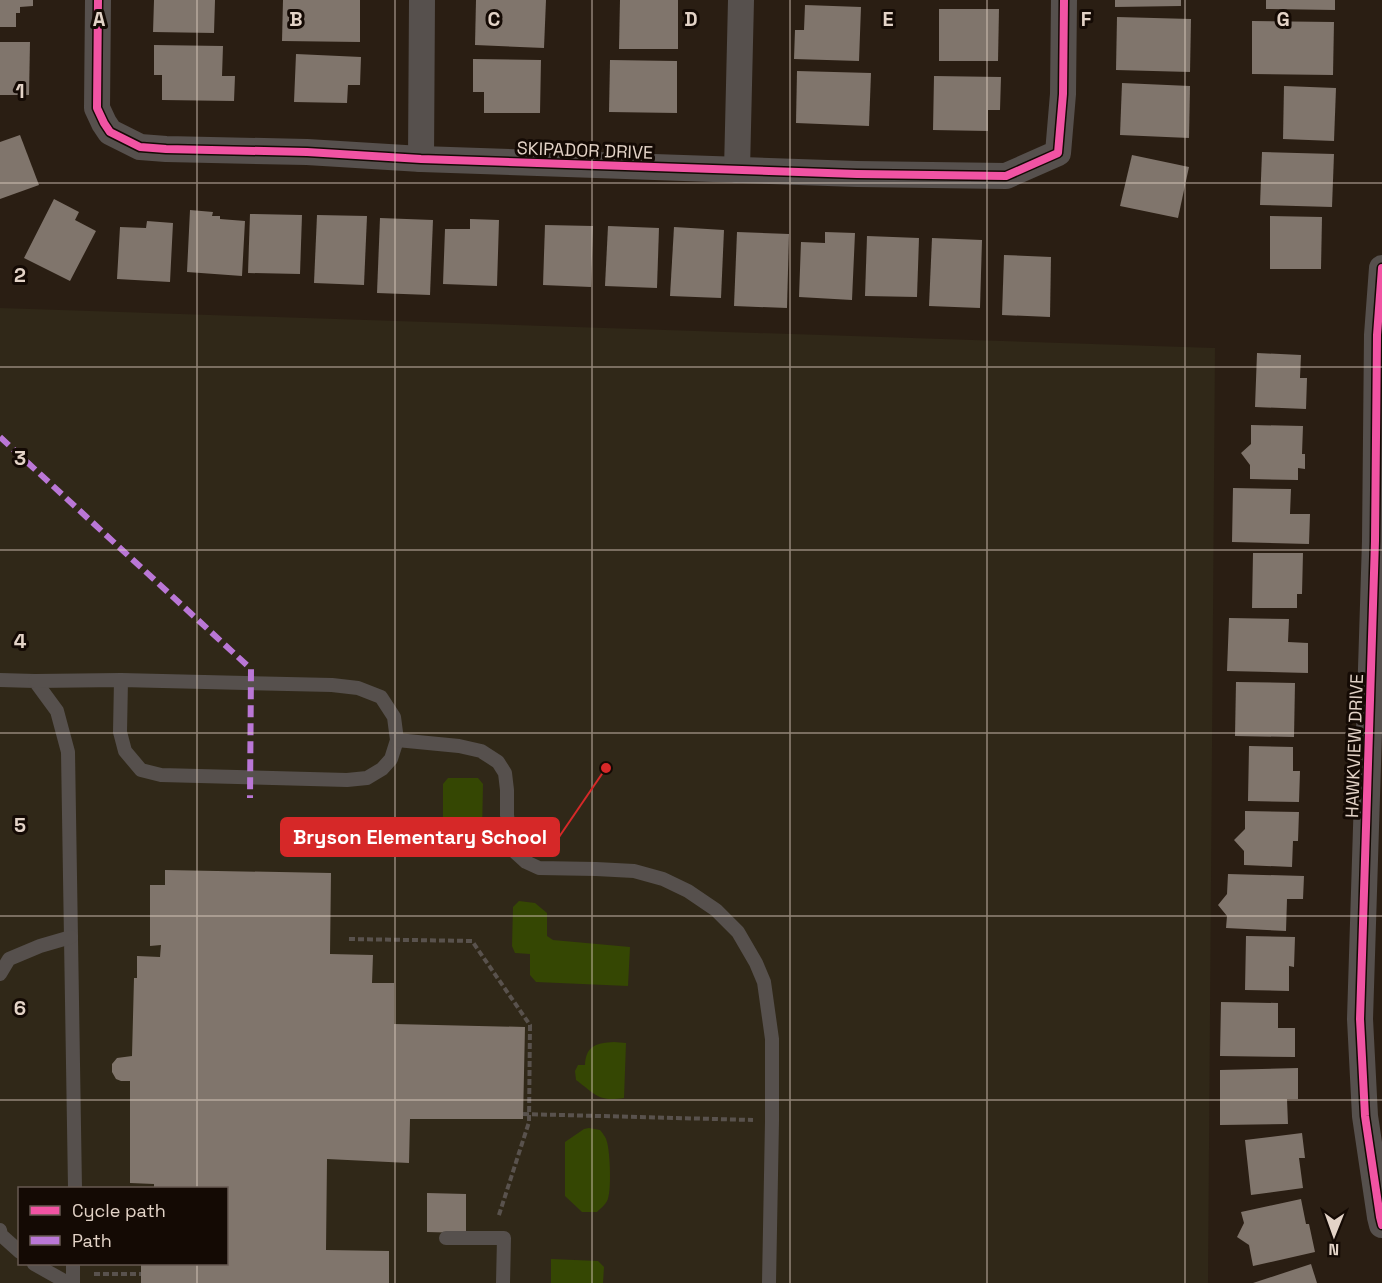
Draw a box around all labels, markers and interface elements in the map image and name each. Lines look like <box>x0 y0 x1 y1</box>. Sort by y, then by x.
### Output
text: A <box>93 6 106 32</box>
text: B <box>289 6 303 32</box>
text: C <box>488 6 501 32</box>
text: D <box>684 6 698 32</box>
text: E <box>882 6 894 32</box>
text: F <box>1081 6 1092 32</box>
text: G <box>1276 6 1290 32</box>
text: 1 <box>15 78 25 104</box>
street label: SKIPADOR DRIVE <box>516 136 654 164</box>
text: 2 <box>14 262 26 288</box>
text: 3 <box>14 445 26 471</box>
text: 4 <box>14 628 27 654</box>
street label: HAWKVIEW DRIVE <box>1340 673 1368 819</box>
text: 5 <box>14 812 26 838</box>
callout: Bryson Elementary School <box>281 818 559 856</box>
text: Bryson Elementary School <box>293 824 547 850</box>
text: 6 <box>14 995 26 1021</box>
legend <box>18 1187 228 1265</box>
text: Cycle path <box>72 1199 166 1222</box>
north arrow <box>1304 1205 1364 1265</box>
text: Path <box>72 1229 112 1252</box>
text: N <box>1328 1239 1339 1260</box>

